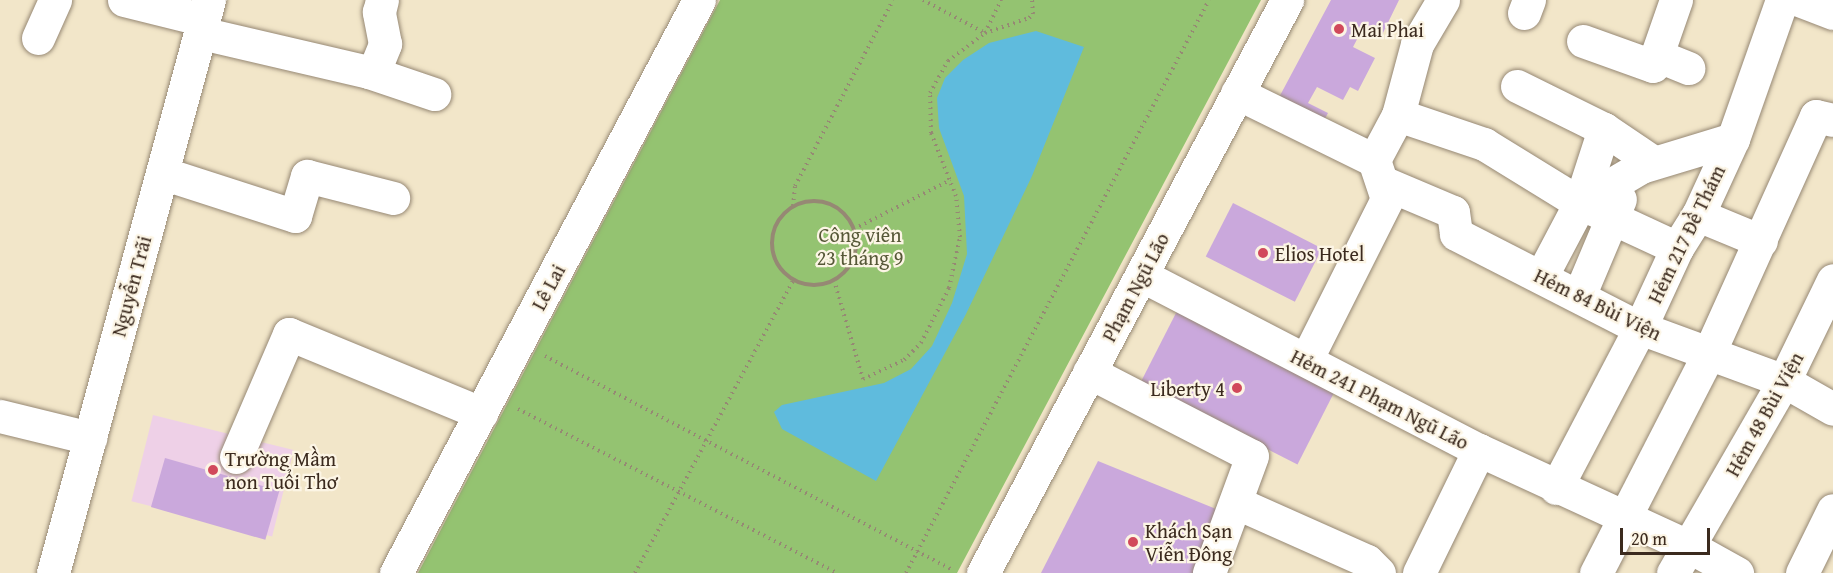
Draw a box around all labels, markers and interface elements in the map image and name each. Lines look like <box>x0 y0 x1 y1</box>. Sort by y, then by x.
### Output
place label: Mai Phai <box>1351 17 1424 41</box>
marker: Mai Phai <box>1332 22 1346 36</box>
street label: Hẻm 217 Ðề Thám <box>1642 161 1730 307</box>
park label: Công viên 23 tháng 9 <box>817 223 903 270</box>
street label: Phạm Ngũ Lão <box>1096 228 1174 346</box>
street label: Nguyễn Trãi <box>106 233 156 339</box>
place label: Elios Hotel <box>1275 241 1364 265</box>
marker: Elios Hotel <box>1256 246 1270 260</box>
street label: Lê Lai <box>526 260 570 314</box>
street label: Hẻm 84 Bùi Viện <box>1530 263 1666 345</box>
street label: Hẻm 241 Phạm Ngũ Lão <box>1287 344 1473 454</box>
street label: Hẻm 48 Bùi Viện <box>1720 348 1808 480</box>
place label: Liberty 4 <box>1151 376 1225 400</box>
marker: Liberty 4 <box>1230 381 1244 395</box>
place label: Trường Mầm non Tuổi Thơ <box>225 446 338 493</box>
marker: Trường Mầm non Tuổi Thơ <box>206 463 220 477</box>
scale bar <box>1623 516 1713 554</box>
place label: Khách Sạn Viễn Đông <box>1145 518 1232 565</box>
text: 20 m <box>1631 525 1667 552</box>
marker: Khách Sạn Viễn Đông <box>1126 535 1140 549</box>

